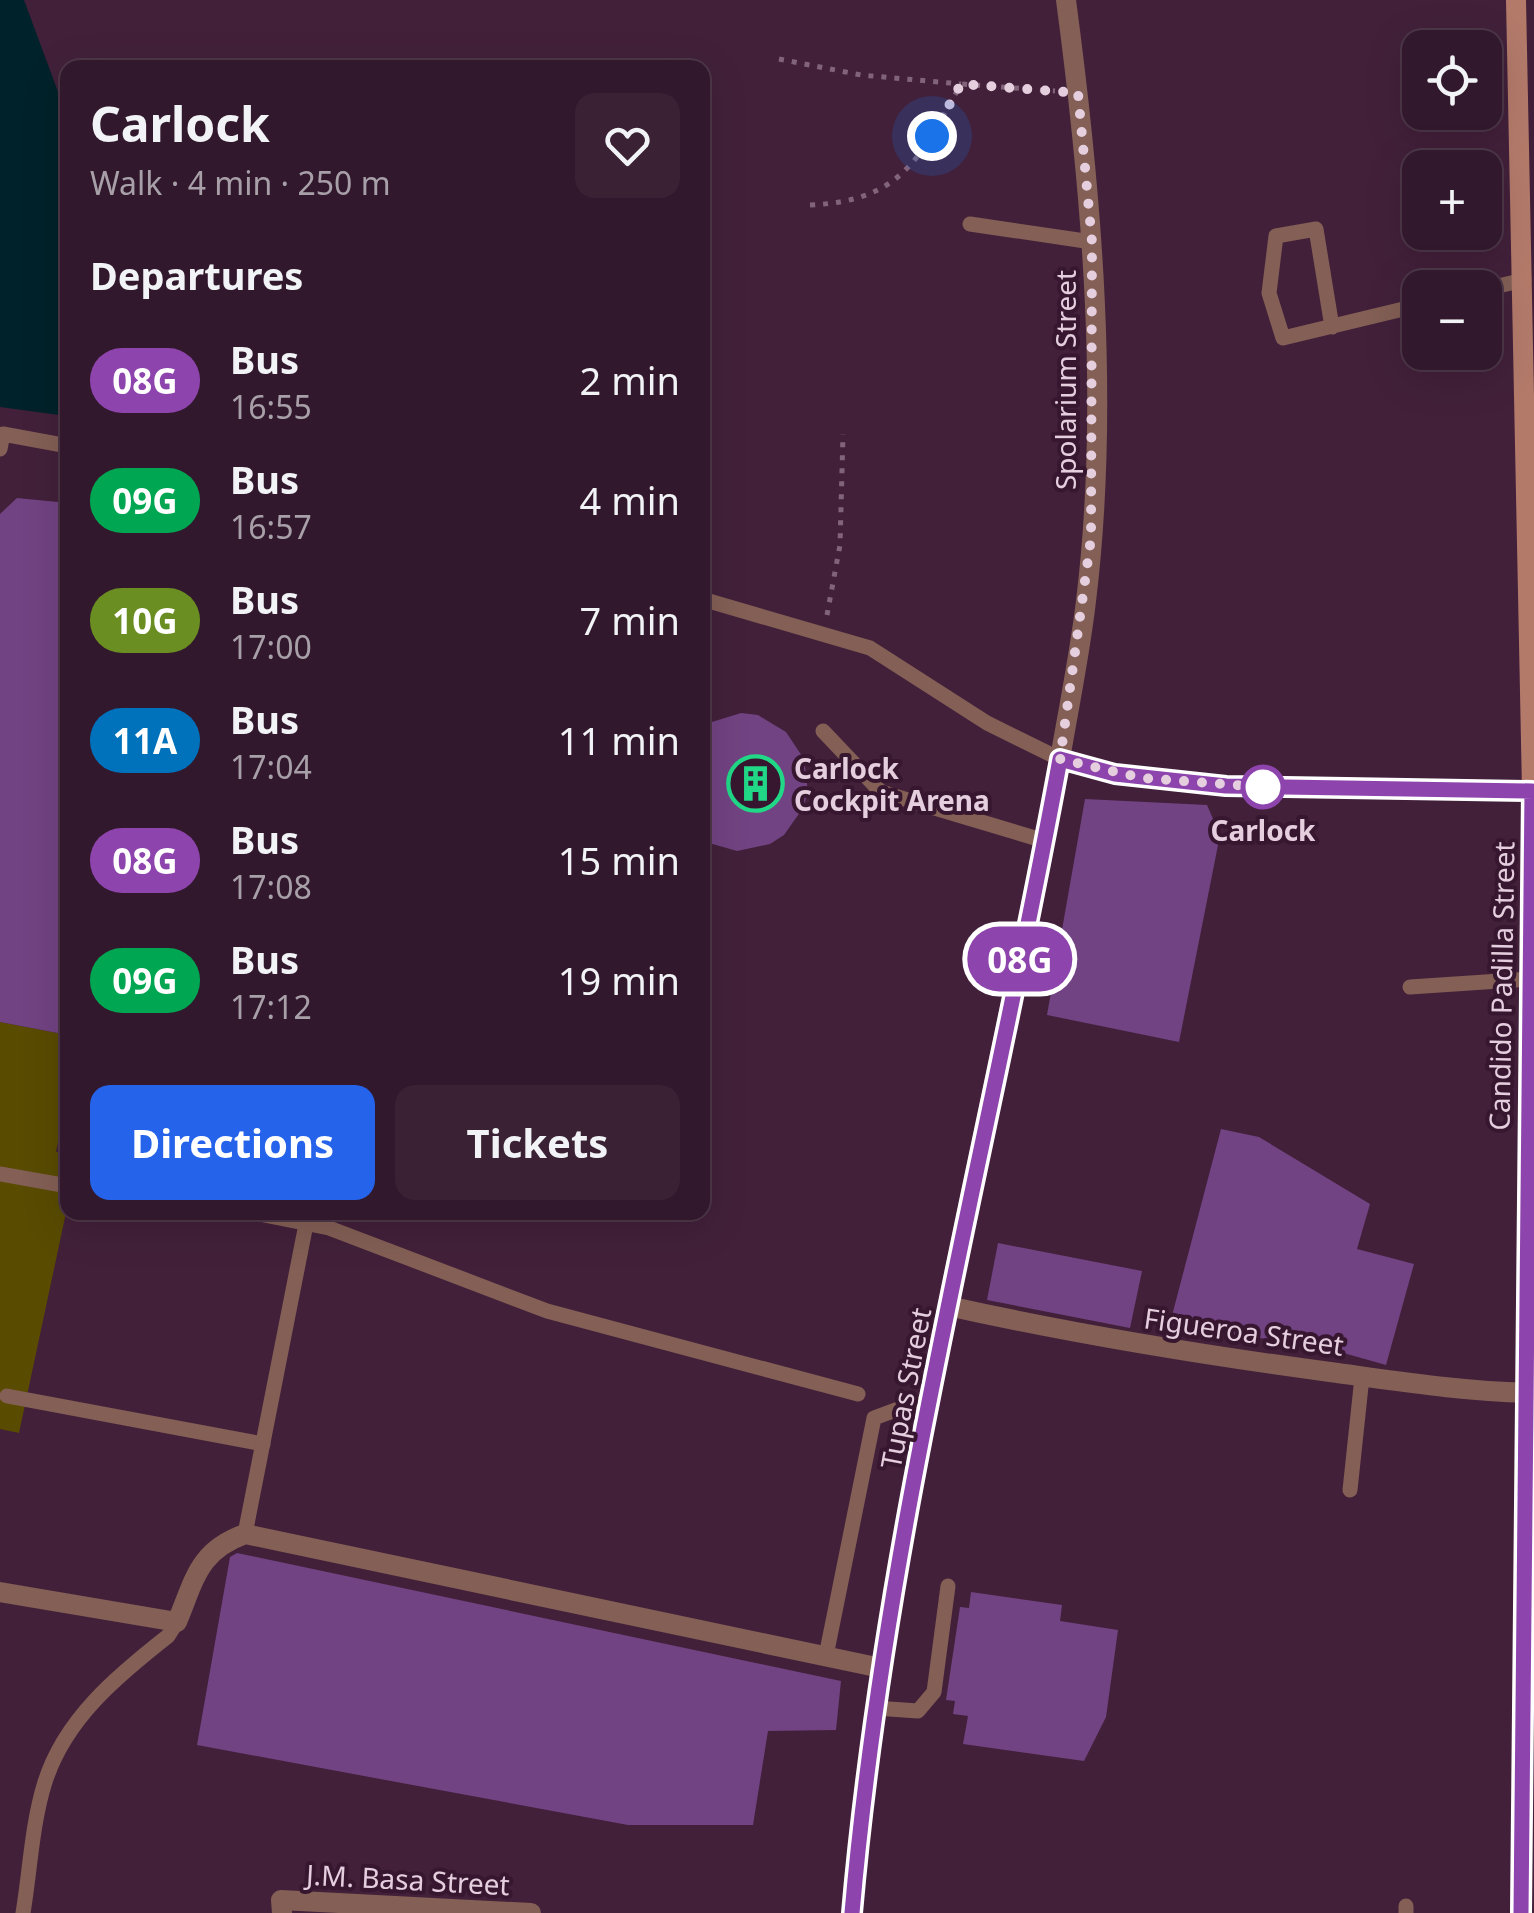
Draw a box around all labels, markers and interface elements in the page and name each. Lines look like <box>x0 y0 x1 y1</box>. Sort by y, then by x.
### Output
map controls <box>1402 30 1502 370</box>
button: locate <box>1402 30 1502 130</box>
text: Carlock <box>90 91 270 156</box>
button: heart <box>575 93 680 198</box>
your location <box>907 111 957 161</box>
button: + <box>1402 150 1502 250</box>
text: Walk · 4 min · 250 m <box>90 161 391 204</box>
text: Departures <box>90 249 303 301</box>
street label: Spolarium Street <box>1046 270 1084 490</box>
button: − <box>1402 270 1502 370</box>
text: Bus <box>230 333 299 385</box>
text: 2 min <box>580 354 680 406</box>
text: 08G <box>112 357 178 404</box>
text: 16:55 <box>230 385 312 428</box>
text: Bus <box>230 453 299 505</box>
text: 4 min <box>580 474 680 526</box>
text: 09G <box>112 477 178 524</box>
text: 16:57 <box>230 505 312 548</box>
text: Bus <box>230 573 299 625</box>
text: 7 min <box>580 594 680 646</box>
text: 10G <box>112 597 178 644</box>
text: 17:00 <box>230 625 312 668</box>
text: Bus <box>230 693 299 745</box>
text: 11 min <box>558 714 680 766</box>
text: 11A <box>113 717 177 764</box>
text: 17:04 <box>230 745 312 788</box>
place label: Carlock Cockpit Arena <box>794 749 990 819</box>
building icon: Carlock Cockpit Arena <box>725 754 785 814</box>
marker: Carlock <box>1242 766 1284 808</box>
place label: Carlock <box>1211 811 1316 849</box>
text: Bus <box>230 813 299 865</box>
text: 15 min <box>558 834 680 886</box>
text: 08G <box>112 837 178 884</box>
street label: Candido Padilla Street <box>1479 841 1523 1131</box>
text: 17:08 <box>230 865 312 908</box>
line badge: 08G <box>962 926 1078 992</box>
text: Bus <box>230 933 299 985</box>
text: 08G <box>987 936 1053 983</box>
text: 19 min <box>558 954 680 1006</box>
text: 09G <box>112 957 178 1004</box>
text: 17:12 <box>230 985 312 1028</box>
button: Directions <box>90 1085 375 1200</box>
button: Tickets <box>395 1085 680 1200</box>
street label: Figueroa Street <box>1142 1298 1346 1364</box>
street label: Tupas Street <box>871 1304 939 1472</box>
street label: J.M. Basa Street <box>302 1855 511 1903</box>

